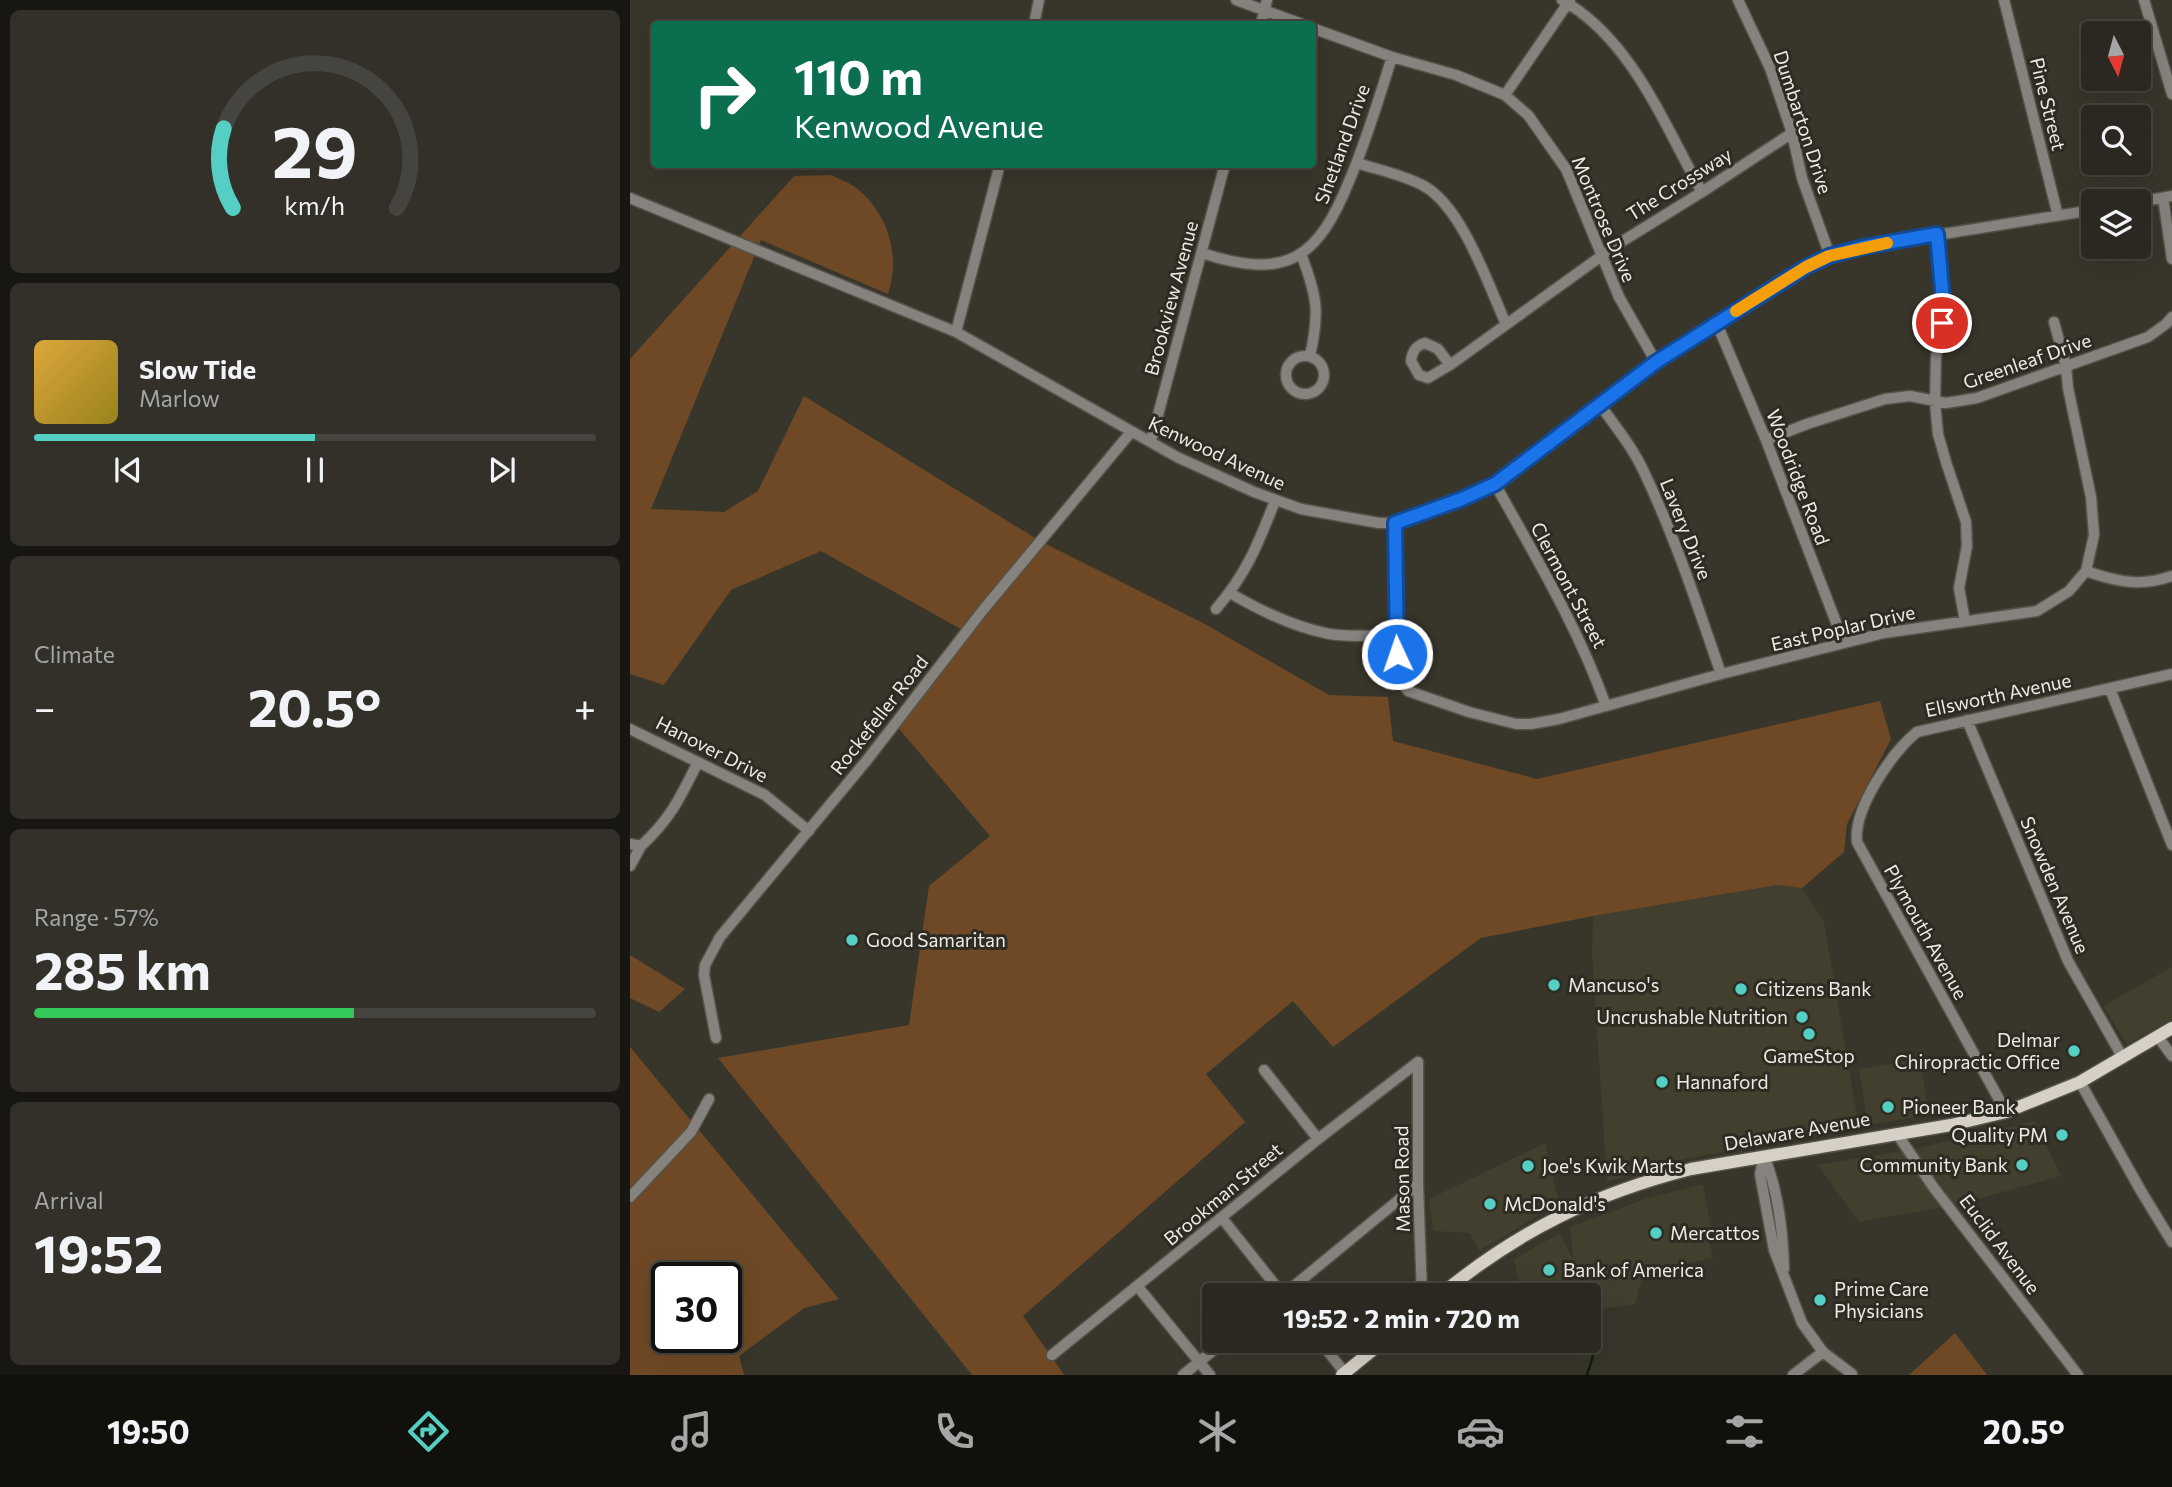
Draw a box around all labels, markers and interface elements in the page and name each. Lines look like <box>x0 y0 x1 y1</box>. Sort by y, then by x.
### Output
north arrow <box>2081 21 2151 91</box>
map controls <box>2081 21 2151 259</box>
text: 110 m <box>794 45 923 105</box>
street label: Dumbarton Drive <box>1769 47 1837 196</box>
icon: right <box>679 49 770 140</box>
street label: Pine Street <box>2026 55 2071 153</box>
street label: Shetland Drive <box>1309 81 1374 207</box>
text: 29 <box>272 104 358 193</box>
text: Kenwood Avenue <box>794 105 1044 145</box>
button: search <box>2081 105 2151 175</box>
street label: The Crossway <box>1622 142 1736 225</box>
street label: Montrose Drive <box>1568 152 1641 285</box>
text: km/h <box>285 189 345 219</box>
button: layers <box>2081 189 2151 259</box>
street label: Brookview Avenue <box>1139 218 1202 378</box>
pin <box>1912 293 1972 353</box>
icon: arrive <box>1923 304 1961 342</box>
street label: Greenleaf Drive <box>1960 328 2094 393</box>
text: Slow Tide <box>139 353 256 384</box>
text: Marlow <box>139 384 220 412</box>
street label: Woodridge Road <box>1762 406 1835 548</box>
street label: Kenwood Avenue <box>1145 411 1289 494</box>
icon: previous <box>109 451 147 489</box>
icon: pause <box>296 451 334 489</box>
icon: next <box>483 451 521 489</box>
street label: Lavery Drive <box>1656 475 1717 583</box>
street label: Clermont Street <box>1527 518 1612 652</box>
street label: East Poplar Drive <box>1769 600 1917 655</box>
position arrow <box>1360 617 1434 691</box>
text: Climate <box>34 640 115 668</box>
street label: Rockefeller Road <box>825 650 932 779</box>
street label: Ellsworth Avenue <box>1923 668 2073 721</box>
text: 20.5° <box>248 674 381 738</box>
text: − <box>34 683 56 730</box>
text: + <box>574 683 596 730</box>
street label: Hanover Drive <box>652 710 772 787</box>
street label: Snowden Avenue <box>2016 813 2095 957</box>
street label: Plymouth Avenue <box>1880 860 1973 1003</box>
text: Range · 57% <box>34 903 159 931</box>
place label: Good Samaritan <box>866 928 1006 951</box>
marker: Good Samaritan <box>844 932 860 948</box>
text: 285 km <box>34 937 211 1001</box>
place label: Mancuso's <box>1568 973 1659 996</box>
marker: Mancuso's <box>1546 977 1562 993</box>
place label: Citizens Bank <box>1755 977 1872 1000</box>
marker: Citizens Bank <box>1733 981 1749 997</box>
place label: Uncrushable Nutrition <box>1596 1005 1788 1028</box>
marker: Uncrushable Nutrition <box>1794 1009 1810 1025</box>
marker: GameStop <box>1801 1026 1817 1042</box>
place label: Delmar Chiropractic Office <box>1895 1028 2060 1073</box>
marker: Delmar Chiropractic Office <box>2066 1043 2082 1059</box>
place label: GameStop <box>1763 1044 1855 1067</box>
place label: Hannaford <box>1676 1070 1769 1093</box>
marker: Hannaford <box>1654 1074 1670 1090</box>
place label: Pioneer Bank <box>1902 1095 2016 1118</box>
marker: Pioneer Bank <box>1880 1099 1896 1115</box>
street label: Delaware Avenue <box>1722 1106 1872 1155</box>
place label: Quality PM <box>1951 1123 2048 1146</box>
street label: Mason Road <box>1389 1125 1414 1233</box>
marker: Quality PM <box>2054 1127 2070 1143</box>
street label: Brookman Street <box>1159 1137 1287 1250</box>
place label: Community Bank <box>1859 1153 2008 1176</box>
place label: Joe's Kwik Marts <box>1542 1154 1683 1177</box>
marker: Community Bank <box>2014 1157 2030 1173</box>
marker: Joe's Kwik Marts <box>1520 1158 1536 1174</box>
text: Arrival <box>34 1186 104 1214</box>
street label: Euclid Avenue <box>1955 1189 2045 1298</box>
place label: McDonald's <box>1504 1192 1606 1215</box>
marker: McDonald's <box>1482 1196 1498 1212</box>
text: 19:52 <box>34 1220 163 1284</box>
place label: Mercattos <box>1670 1221 1760 1244</box>
marker: Mercattos <box>1648 1225 1664 1241</box>
place label: Bank of America <box>1563 1258 1704 1281</box>
speed limit sign: 30 <box>651 1262 742 1353</box>
marker: Bank of America <box>1541 1262 1557 1278</box>
place label: Prime Care Physicians <box>1834 1277 1929 1322</box>
marker: Prime Care Physicians <box>1812 1292 1828 1308</box>
text: 19:52 · 2 min · 720 m <box>1283 1302 1520 1333</box>
icon: directions <box>404 1407 453 1456</box>
icon: music <box>667 1407 716 1456</box>
icon: phone <box>930 1407 979 1456</box>
icon: climate <box>1193 1407 1242 1456</box>
icon: car <box>1456 1407 1505 1456</box>
icon: filters <box>1720 1407 1769 1456</box>
text: 19:50 <box>107 1411 190 1451</box>
text: 20.5° <box>1983 1411 2065 1451</box>

